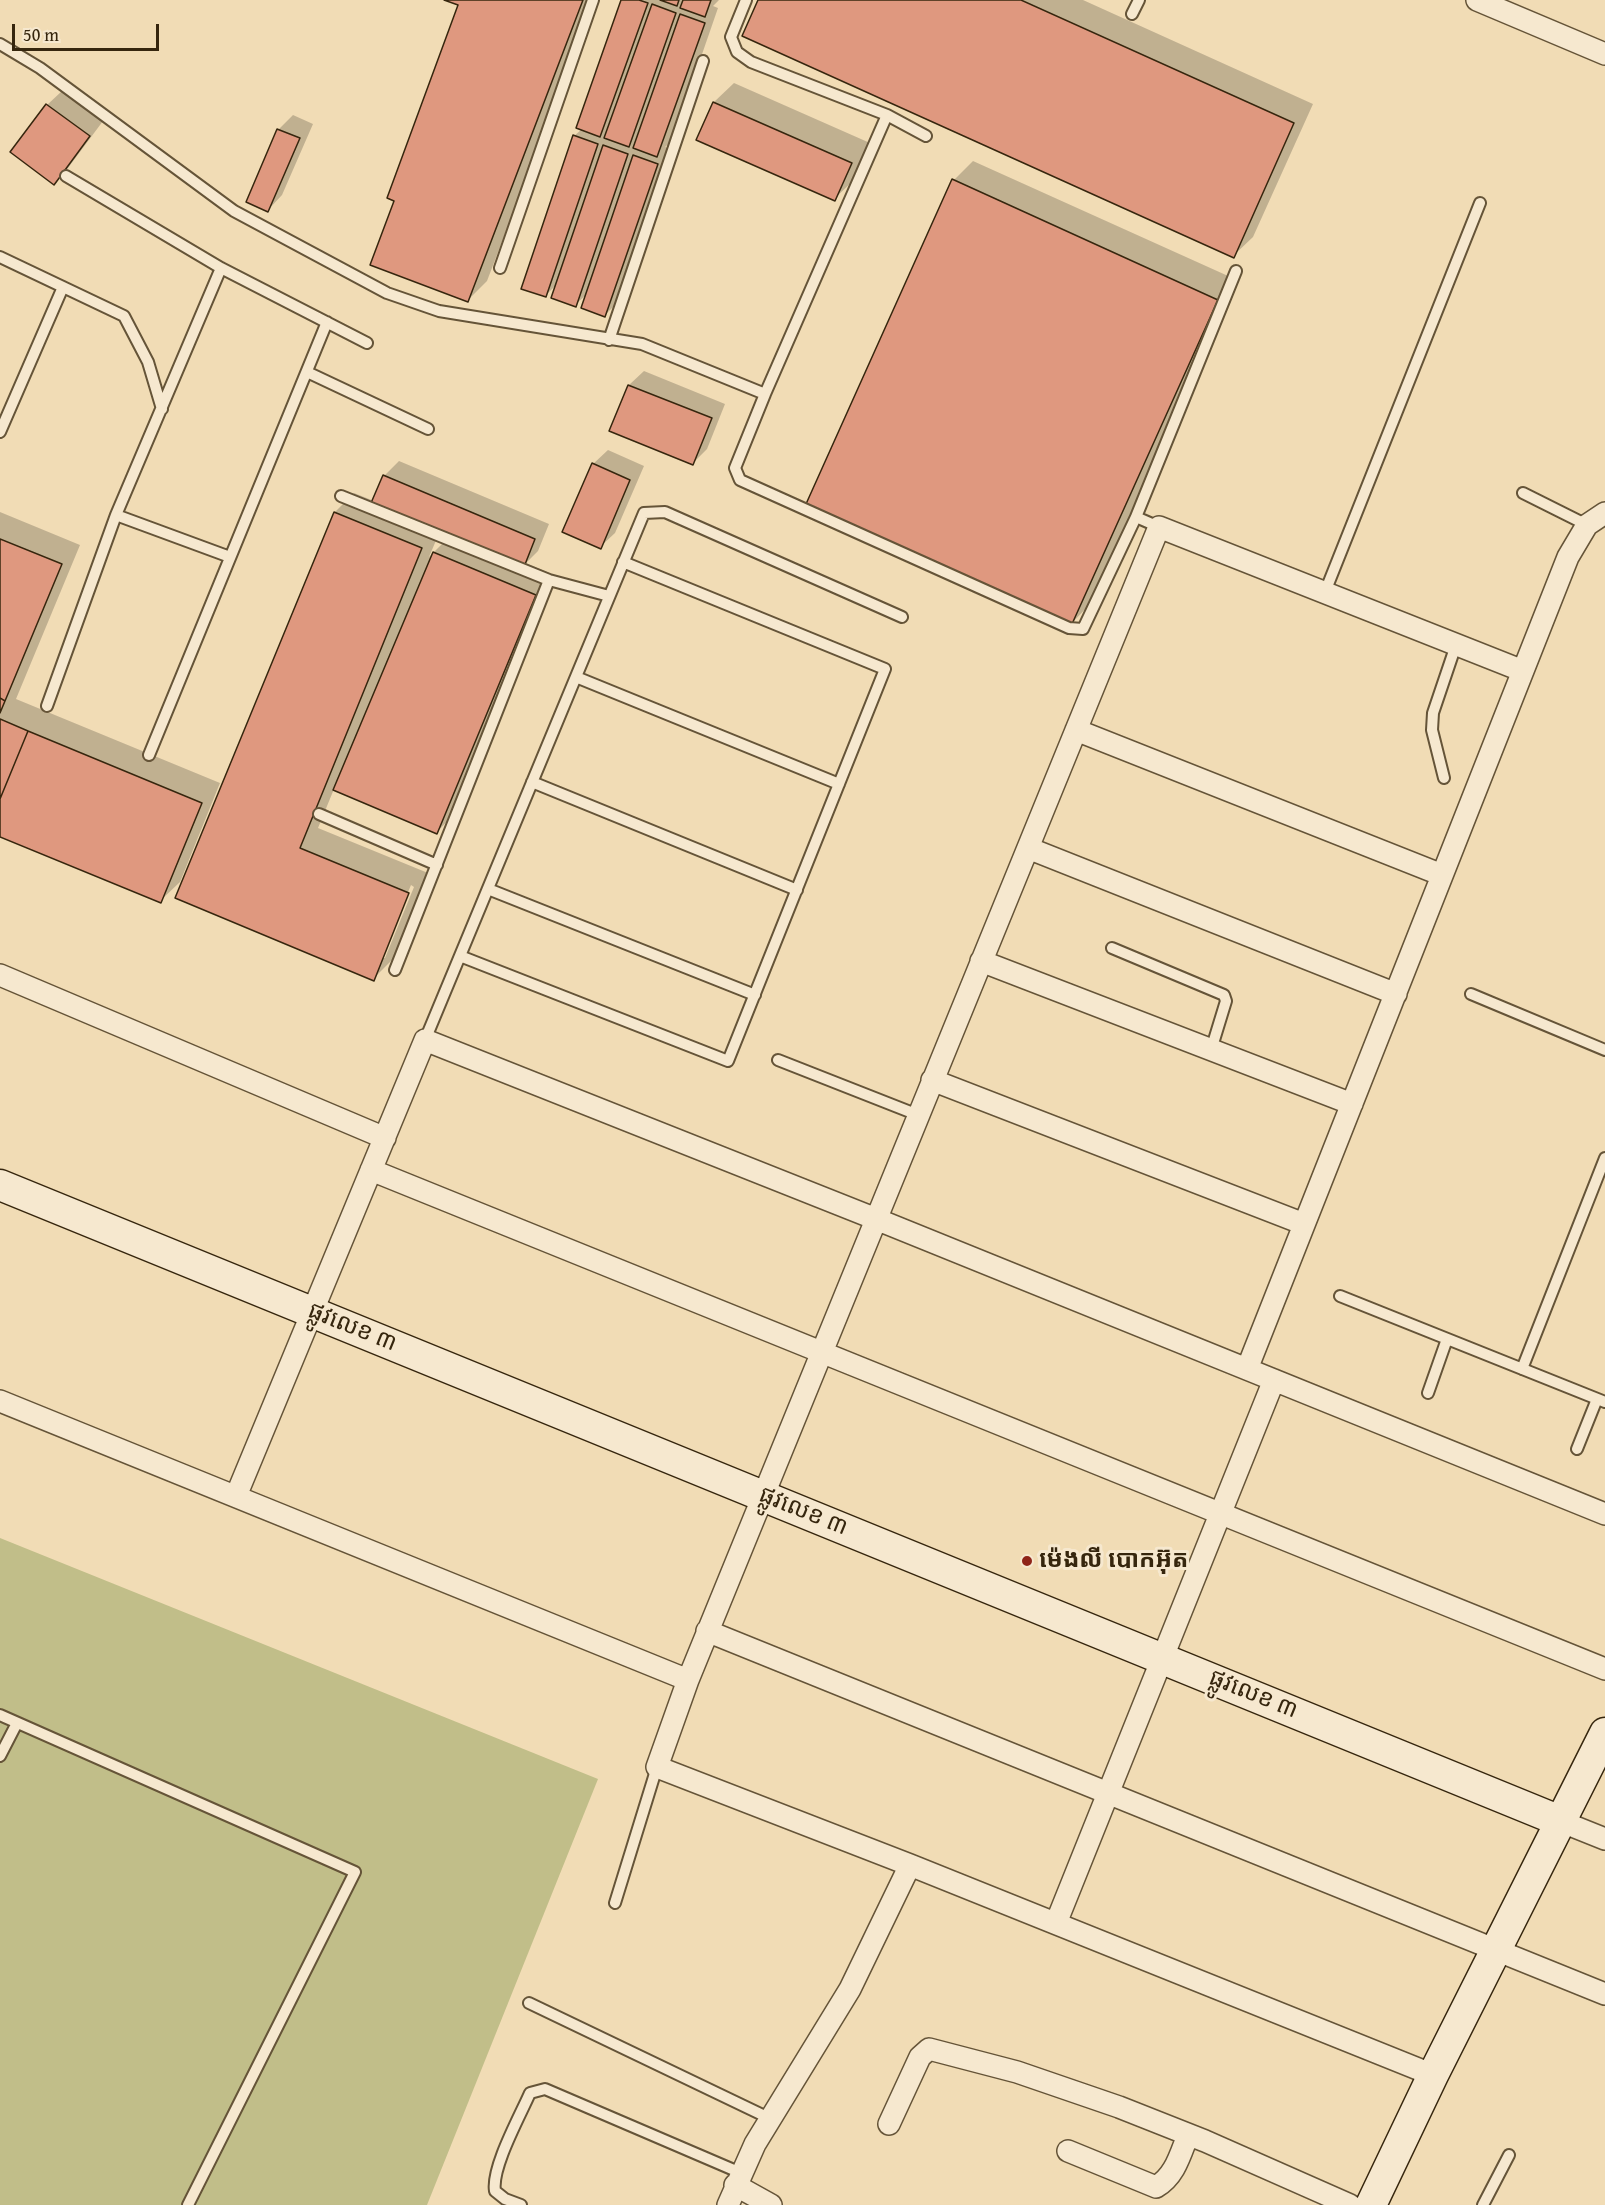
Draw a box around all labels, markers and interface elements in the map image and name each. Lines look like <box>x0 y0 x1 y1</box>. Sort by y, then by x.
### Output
scale bar <box>15 12 162 50</box>
text: 50 m <box>23 21 59 48</box>
street label: ផ្លូវលេខ ៣ <box>303 1297 401 1359</box>
street label: ផ្លូវលេខ ៣ <box>754 1481 852 1543</box>
place label: ម៉េងលី បោកអ៊ុត <box>1039 1547 1188 1575</box>
marker: ម៉េងលី បោកអ៊ុត <box>1020 1554 1034 1568</box>
street label: ផ្លូវលេខ ៣ <box>1204 1664 1302 1726</box>

